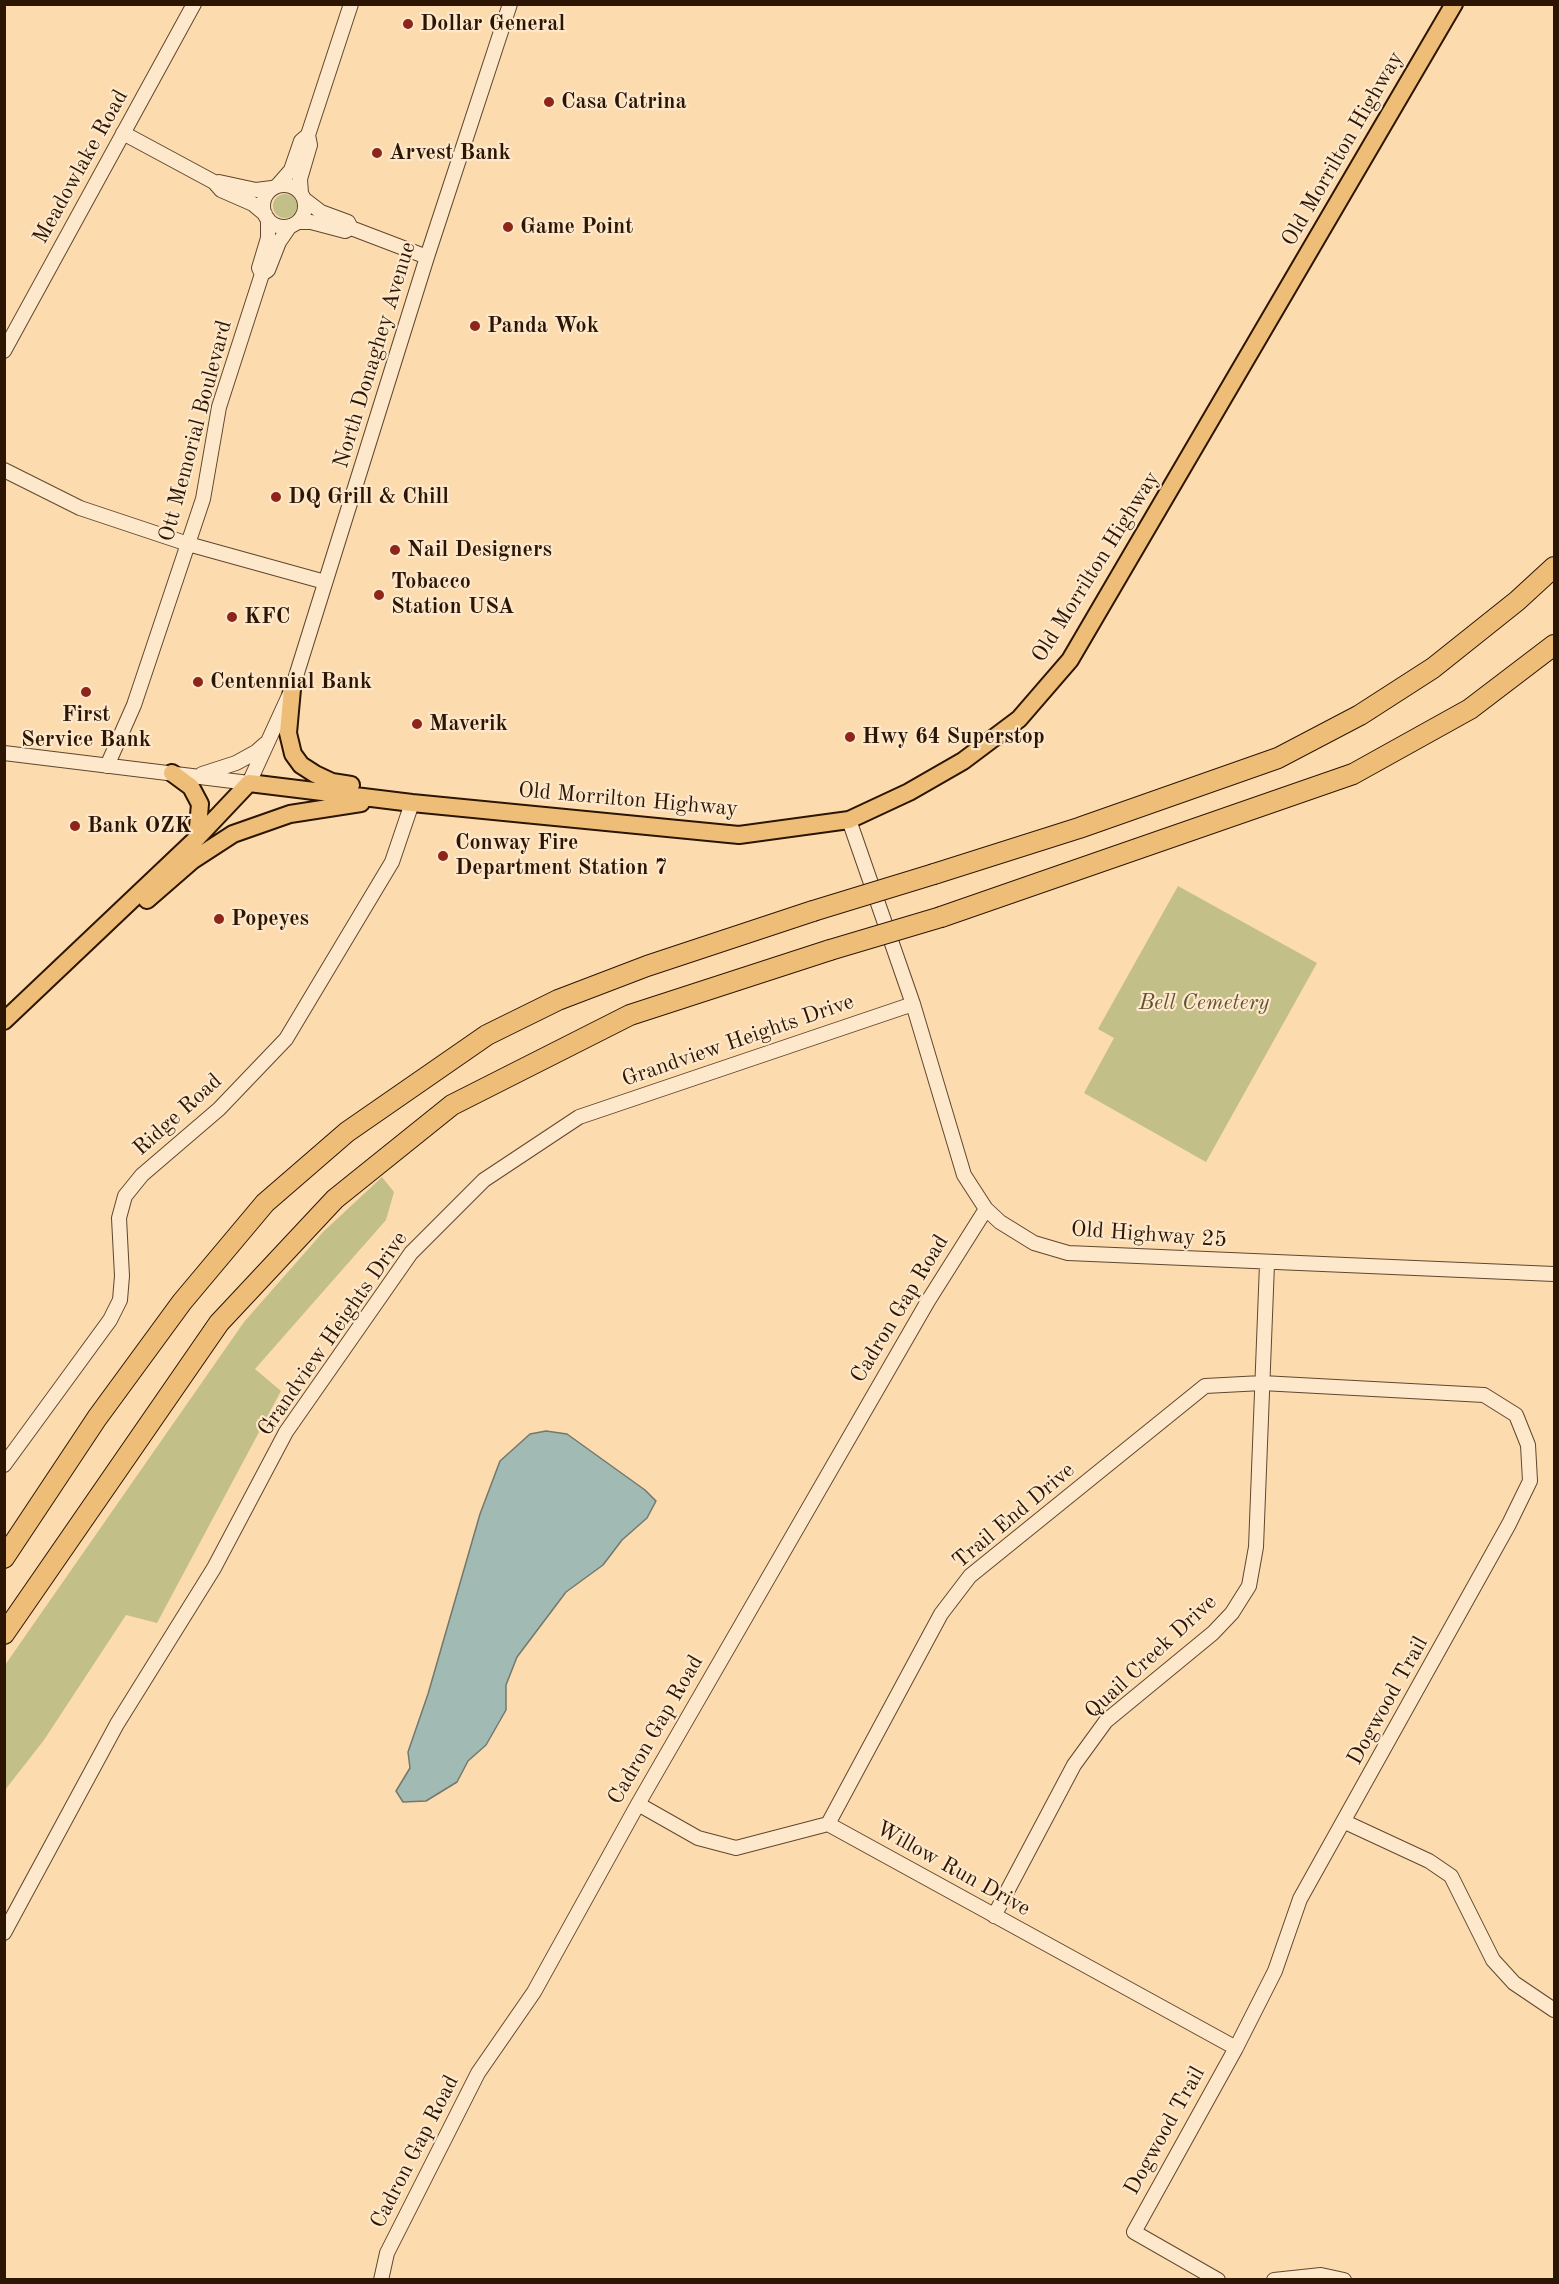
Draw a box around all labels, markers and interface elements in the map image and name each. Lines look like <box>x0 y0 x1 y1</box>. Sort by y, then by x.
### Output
place label: Dollar General <box>420 11 565 37</box>
marker: Dollar General <box>401 17 415 31</box>
street label: Old Morrilton Highway <box>1276 47 1410 251</box>
street label: Meadowlake Road <box>28 85 134 249</box>
place label: Casa Catrina <box>561 89 687 115</box>
marker: Casa Catrina <box>542 95 556 109</box>
place label: Arvest Bank <box>389 140 511 166</box>
marker: Arvest Bank <box>370 146 384 160</box>
place label: Game Point <box>520 214 633 240</box>
marker: Game Point <box>501 220 515 234</box>
street label: North Donaghey Avenue <box>328 239 422 471</box>
place label: Panda Wok <box>487 313 599 339</box>
street label: Ott Memorial Boulevard <box>154 317 238 545</box>
marker: Panda Wok <box>468 319 482 333</box>
street label: Old Morrilton Highway <box>1026 466 1166 668</box>
place label: DQ Grill & Chill <box>288 484 449 510</box>
marker: DQ Grill & Chill <box>269 490 283 504</box>
place label: Nail Designers <box>407 537 552 563</box>
marker: Nail Designers <box>388 543 402 557</box>
place label: Tobacco Station USA <box>391 569 514 620</box>
marker: Tobacco Station USA <box>372 588 386 602</box>
place label: KFC <box>244 604 290 630</box>
marker: KFC <box>225 610 239 624</box>
place label: Centennial Bank <box>210 669 372 695</box>
marker: Centennial Bank <box>191 675 205 689</box>
marker: First Service Bank <box>79 685 93 699</box>
place label: First Service Bank <box>21 702 151 754</box>
place label: Maverik <box>429 711 508 737</box>
marker: Maverik <box>410 717 424 731</box>
place label: Hwy 64 Superstop <box>862 724 1045 750</box>
marker: Hwy 64 Superstop <box>843 730 857 744</box>
street label: Old Morrilton Highway <box>517 777 739 823</box>
place label: Bank OZK <box>87 813 191 839</box>
marker: Bank OZK <box>68 819 82 833</box>
place label: Conway Fire Department Station 7 <box>455 830 667 882</box>
marker: Conway Fire Department Station 7 <box>436 849 450 863</box>
place label: Popeyes <box>231 906 309 932</box>
marker: Popeyes <box>212 912 226 926</box>
street label: Grandview Heights Drive <box>619 989 857 1093</box>
park label: Bell Cemetery <box>1139 990 1269 1016</box>
street label: Ridge Road <box>128 1068 228 1162</box>
street label: Old Highway 25 <box>1070 1216 1228 1254</box>
street label: Grandview Heights Drive <box>252 1227 414 1441</box>
street label: Cadron Gap Road <box>845 1230 955 1388</box>
street label: Trail End Drive <box>948 1457 1080 1575</box>
street label: Quail Creek Drive <box>1080 1589 1222 1725</box>
street label: Dogwood Trail <box>1342 1632 1434 1770</box>
street label: Cadron Gap Road <box>602 1651 710 1809</box>
street label: Willow Run Drive <box>871 1816 1035 1922</box>
street label: Dogwood Trail <box>1119 2062 1211 2200</box>
street label: Cadron Gap Road <box>365 2071 465 2233</box>

